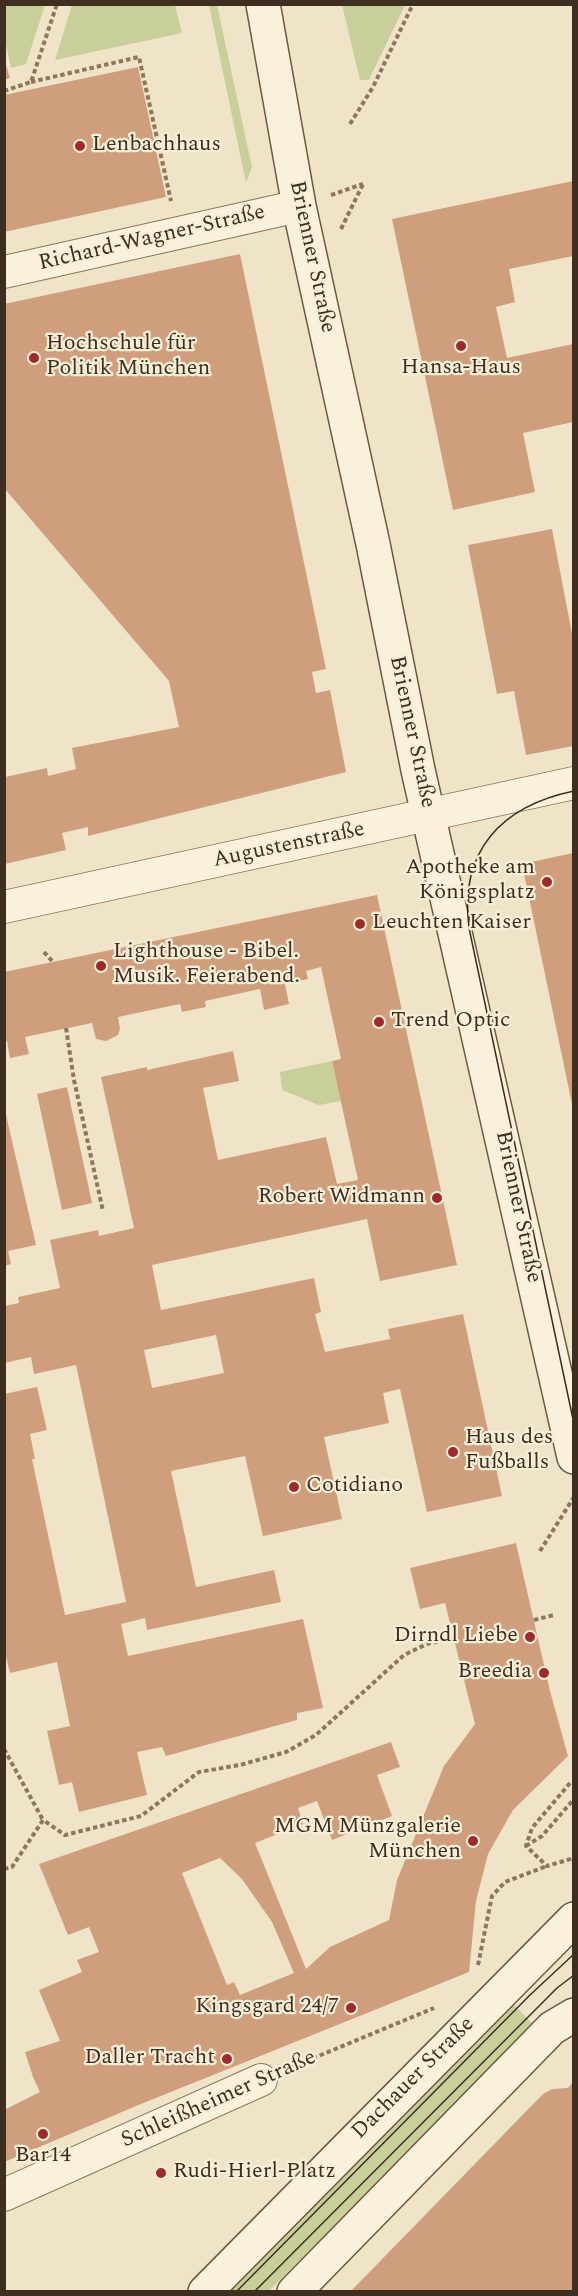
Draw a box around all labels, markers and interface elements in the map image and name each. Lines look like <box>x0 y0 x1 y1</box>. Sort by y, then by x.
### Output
place label: Lenbachhaus <box>92 133 221 159</box>
marker: Lenbachhaus <box>73 139 87 153</box>
street label: Brienner Straße <box>282 179 340 335</box>
street label: Richard-Wagner-Straße <box>36 200 268 278</box>
place label: Hochschule für Politik München <box>46 332 210 384</box>
marker: Hansa-Haus <box>454 339 468 353</box>
marker: Hochschule für Politik München <box>27 351 41 365</box>
place label: Hansa-Haus <box>401 356 521 382</box>
street label: Brienner Straße <box>382 654 440 810</box>
street label: Augustenstraße <box>211 817 367 875</box>
place label: Apotheke am Königsplatz <box>405 856 535 908</box>
marker: Apotheke am Königsplatz <box>540 875 554 889</box>
place label: Leuchten Kaiser <box>372 911 531 937</box>
marker: Leuchten Kaiser <box>353 917 367 931</box>
place label: Lighthouse - Bibel. Musik. Feierabend. <box>113 940 300 992</box>
marker: Lighthouse - Bibel. Musik. Feierabend. <box>94 959 108 973</box>
place label: Trend Optic <box>391 1009 511 1035</box>
marker: Trend Optic <box>372 1015 386 1029</box>
street label: Brienner Straße <box>488 1129 546 1285</box>
place label: Robert Widmann <box>258 1185 425 1211</box>
marker: Robert Widmann <box>430 1191 444 1205</box>
place label: Haus des Fußballs <box>465 1426 553 1478</box>
marker: Haus des Fußballs <box>446 1445 460 1459</box>
place label: Cotidiano <box>306 1474 403 1500</box>
marker: Cotidiano <box>287 1480 301 1494</box>
place label: Dirndl Liebe <box>394 1624 518 1650</box>
marker: Dirndl Liebe <box>523 1630 537 1644</box>
place label: Breedia <box>458 1660 532 1686</box>
marker: Breedia <box>537 1666 551 1680</box>
place label: MGM Münzgalerie München <box>274 1815 461 1867</box>
marker: MGM Münzgalerie München <box>466 1834 480 1848</box>
place label: Kingsgard 24/7 <box>195 1995 339 2021</box>
marker: Kingsgard 24/7 <box>344 2001 358 2015</box>
street label: Dachauer Straße <box>347 2012 481 2146</box>
street label: Schleißheimer Straße <box>118 2045 320 2155</box>
place label: Daller Tracht <box>84 2046 215 2072</box>
marker: Daller Tracht <box>220 2052 234 2066</box>
marker: Bar14 <box>36 2127 50 2141</box>
place label: Bar14 <box>15 2144 71 2170</box>
place label: Rudi-Hierl-Platz <box>173 2160 336 2186</box>
marker: Rudi-Hierl-Platz <box>154 2166 168 2180</box>

